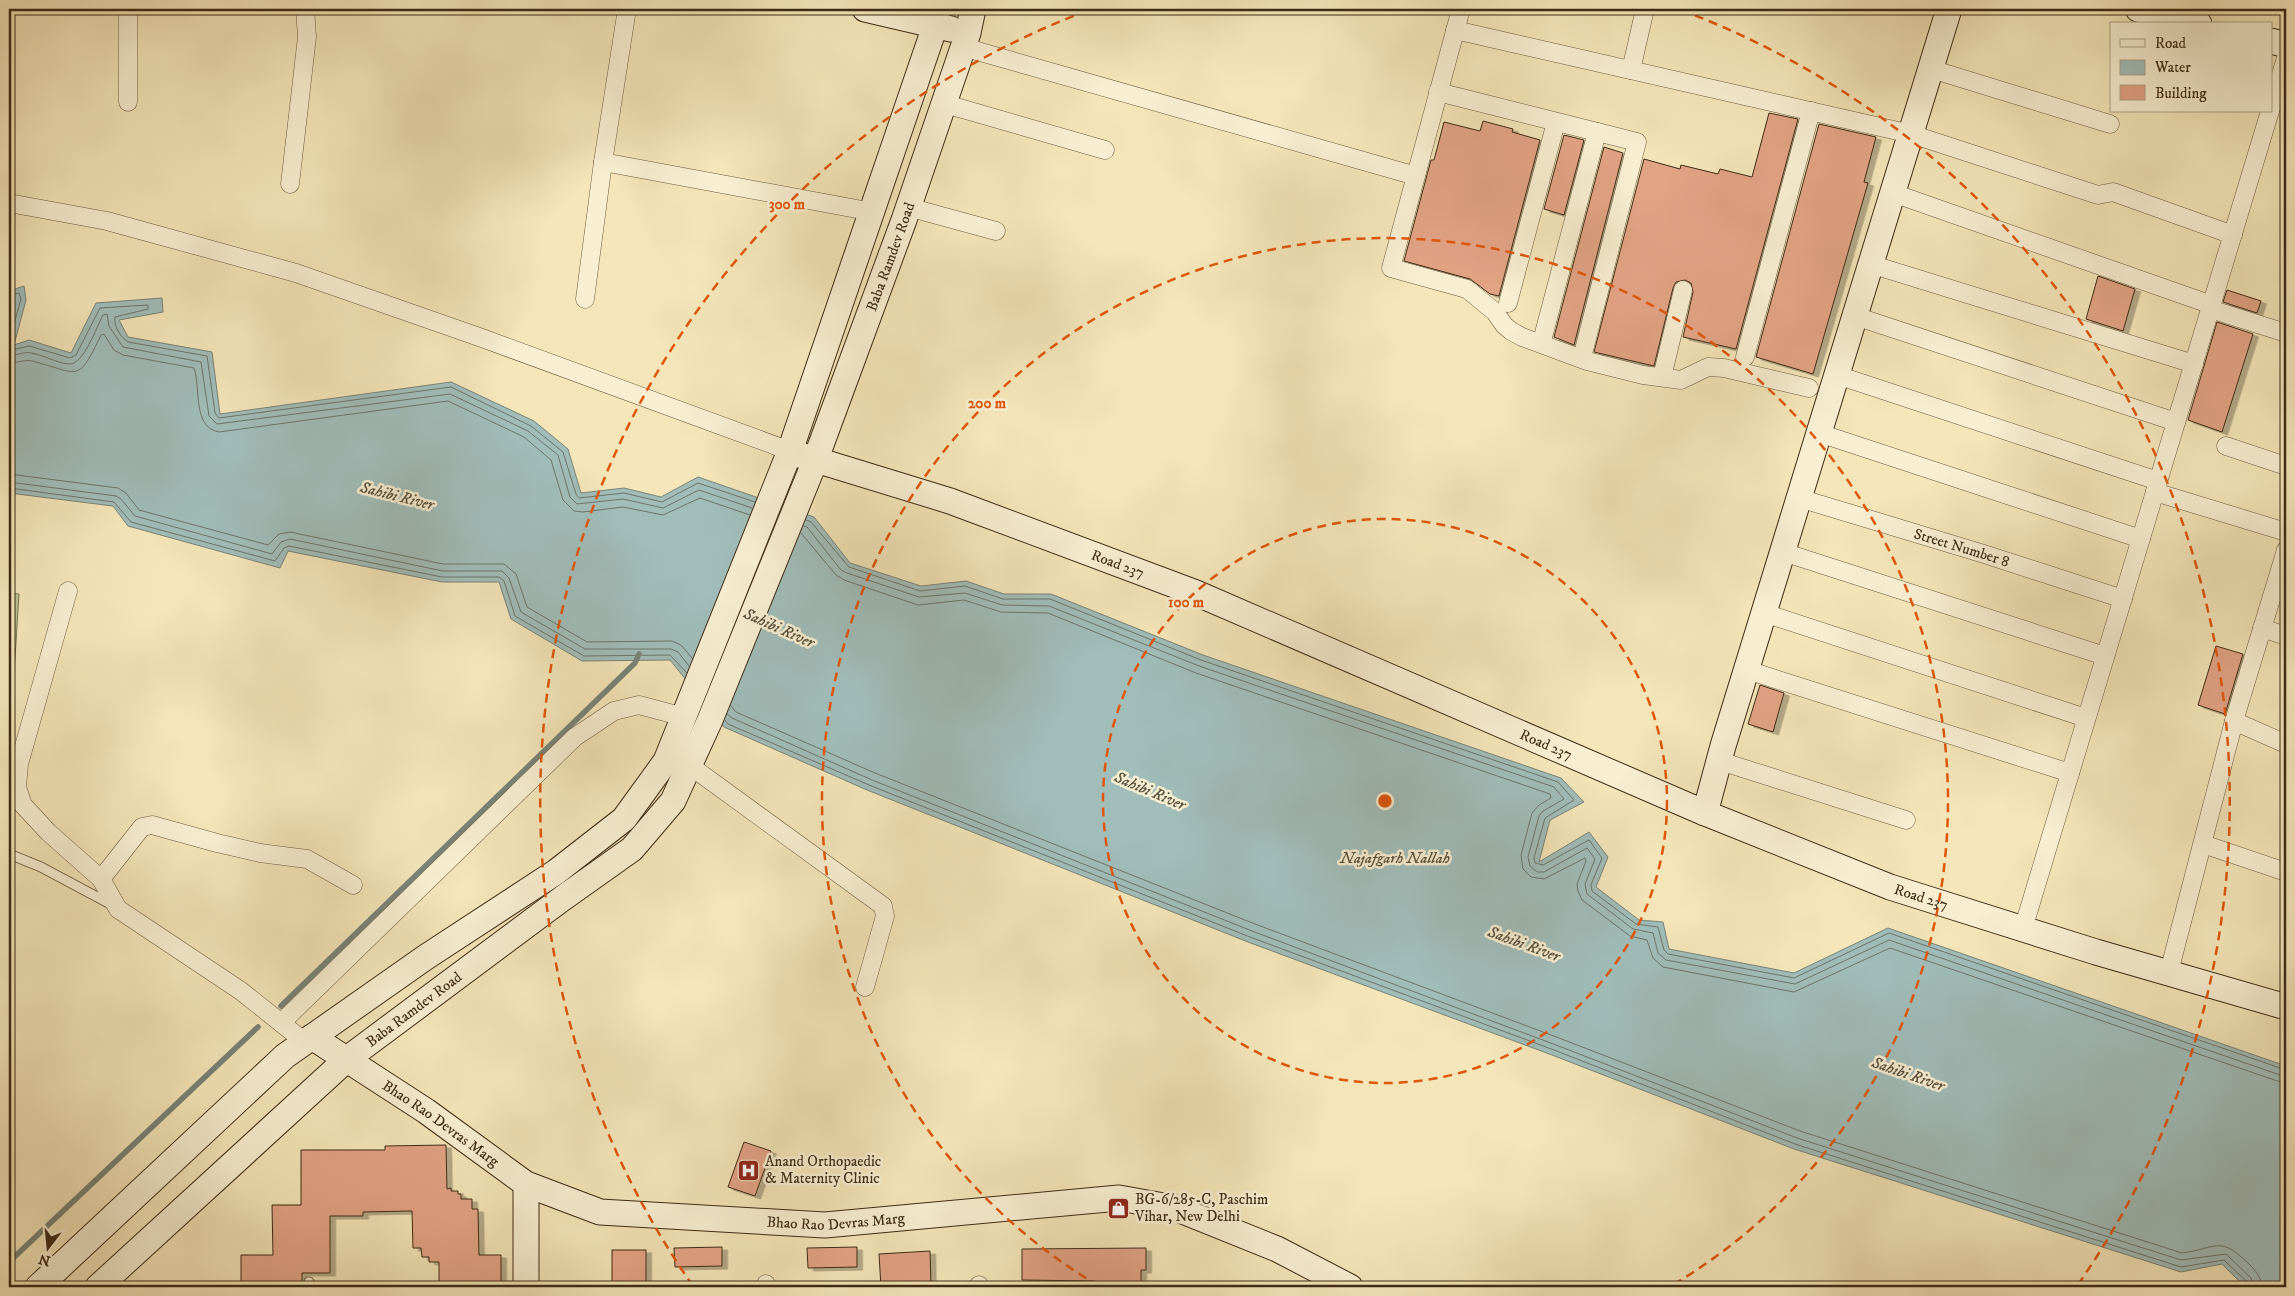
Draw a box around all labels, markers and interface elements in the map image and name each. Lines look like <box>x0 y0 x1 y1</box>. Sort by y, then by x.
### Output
legend <box>2110 22 2272 112</box>
text: Road <box>2155 34 2187 53</box>
text: Water <box>2154 58 2191 77</box>
text: Building <box>2155 84 2207 103</box>
text: 300 m <box>769 195 806 214</box>
street label: Baba Ramdev Road <box>862 199 919 314</box>
text: 200 m <box>968 394 1007 413</box>
water label: Sahibi River <box>357 477 437 515</box>
street label: Street Number 8 <box>1912 524 2012 571</box>
street label: Road 237 <box>1089 545 1147 582</box>
text: 100 m <box>1168 593 1205 612</box>
water label: Sahibi River <box>740 603 819 653</box>
street label: Road 237 <box>1517 725 1575 764</box>
water label: Sahibi River <box>1110 767 1190 815</box>
centre of rings <box>1376 792 1394 810</box>
water label: Najafgarh Nallah <box>1339 848 1450 868</box>
street label: Road 237 <box>1892 879 1950 914</box>
water label: Sahibi River <box>1484 921 1564 967</box>
street label: Baba Ramdev Road <box>362 967 466 1051</box>
water label: Sahibi River <box>1868 1052 1948 1096</box>
street label: Bhao Rao Devras Marg <box>379 1076 503 1171</box>
place label: Anand Orthopaedic & Maternity Clinic <box>765 1152 882 1188</box>
hospital icon: Anand Orthopaedic & Maternity Clinic <box>737 1158 761 1182</box>
place label: BG-6/285-C, Paschim Vihar, New Delhi <box>1134 1190 1268 1226</box>
shop icon: BG-6/285-C, Paschim Vihar, New Delhi <box>1107 1196 1131 1220</box>
street label: Bhao Rao Devras Marg <box>766 1208 906 1235</box>
north arrow <box>22 1224 72 1274</box>
text: N <box>36 1249 53 1270</box>

